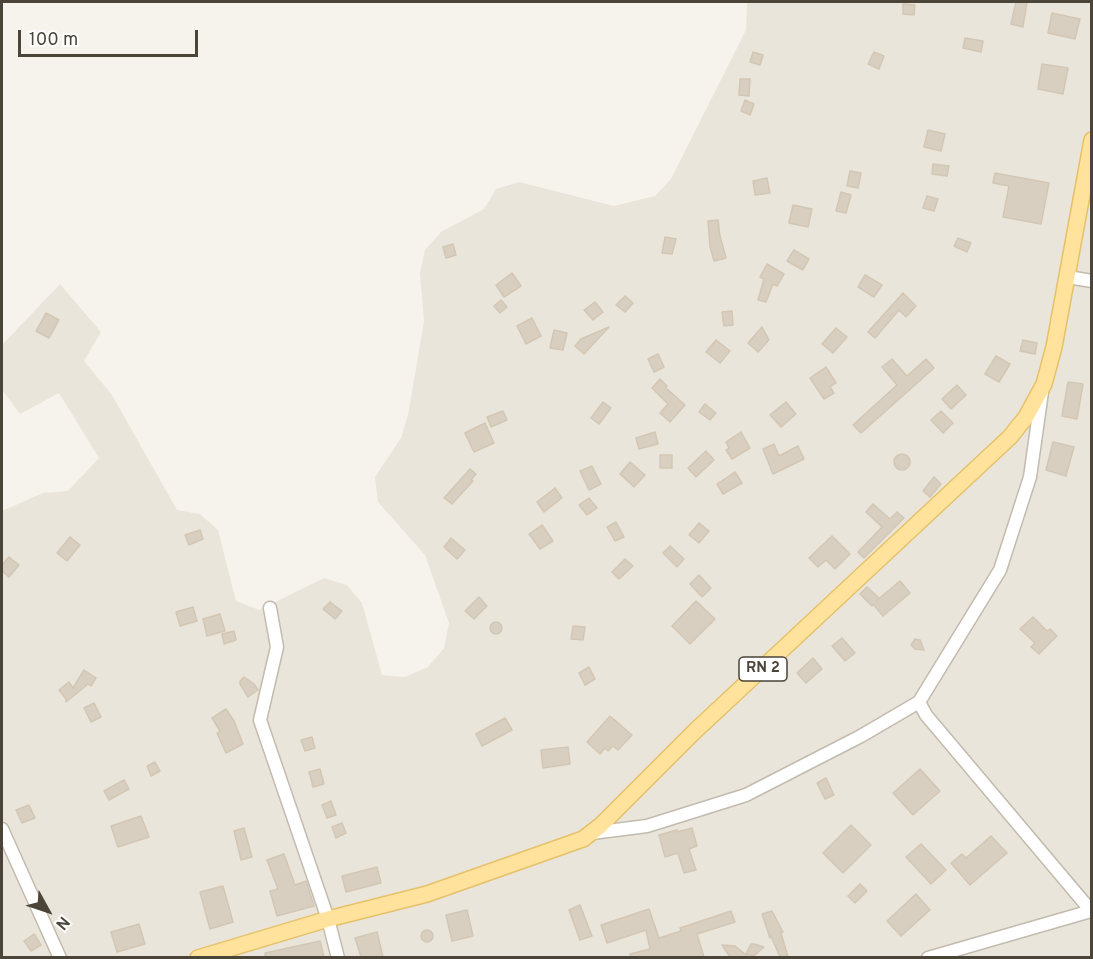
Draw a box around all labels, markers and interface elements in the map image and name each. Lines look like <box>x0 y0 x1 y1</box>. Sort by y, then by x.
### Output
scale bar <box>21 18 201 56</box>
text: 100 m <box>29 29 78 52</box>
road number: RN 2 <box>739 657 787 681</box>
north arrow <box>18 881 78 941</box>
text: N <box>50 912 73 933</box>

